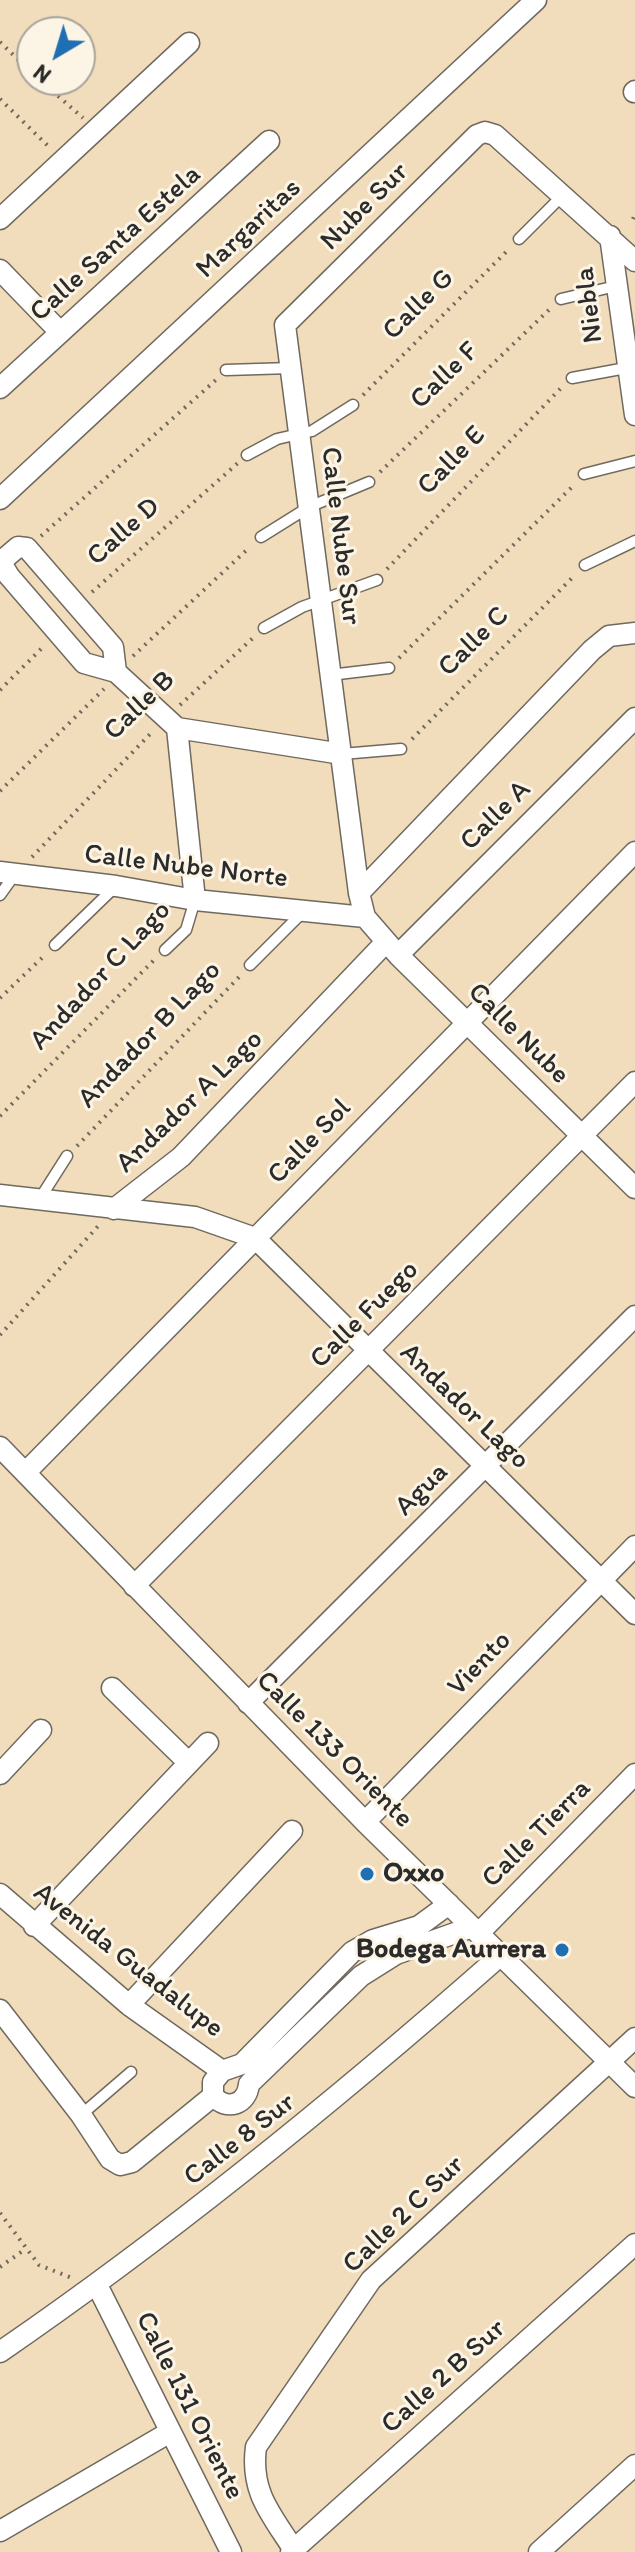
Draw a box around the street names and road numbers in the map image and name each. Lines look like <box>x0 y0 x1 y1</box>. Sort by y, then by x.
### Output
street label: Nube Sur <box>314 156 416 258</box>
street label: Calle Santa Estela <box>24 159 208 329</box>
street label: Margaritas <box>189 172 309 286</box>
street label: Calle G <box>376 262 462 348</box>
street label: Niebla <box>569 265 611 345</box>
street label: Calle F <box>404 335 486 417</box>
street label: Calle E <box>411 419 493 503</box>
street label: Calle Nube Sur <box>312 445 368 627</box>
street label: Calle D <box>81 491 167 573</box>
street label: Calle C <box>432 600 516 684</box>
street label: Calle B <box>97 664 183 748</box>
street label: Calle A <box>454 774 538 858</box>
street label: Calle Nube Norte <box>82 838 290 896</box>
street label: Andador C Lago <box>23 894 179 1058</box>
street label: Andador B Lago <box>71 954 229 1116</box>
street label: Calle Nube <box>460 976 576 1092</box>
street label: Andador A Lago <box>109 1023 271 1181</box>
street label: Calle Sol <box>261 1092 359 1192</box>
street label: Calle Fuego <box>304 1254 426 1376</box>
street label: Andador Lago <box>392 1337 536 1477</box>
street label: Agua <box>388 1456 456 1524</box>
street label: Viento <box>441 1624 519 1704</box>
street label: Calle 133 Oriente <box>248 1664 420 1836</box>
street label: Calle Tierra <box>475 1772 599 1896</box>
street label: Avenida Guadalupe <box>26 1876 230 2046</box>
street label: Calle 8 Sur <box>178 2086 302 2194</box>
street label: Calle 2 C Sur <box>336 2149 472 2281</box>
street label: Calle 131 Oriente <box>127 2306 251 2506</box>
street label: Calle 2 B Sur <box>375 2312 513 2442</box>

